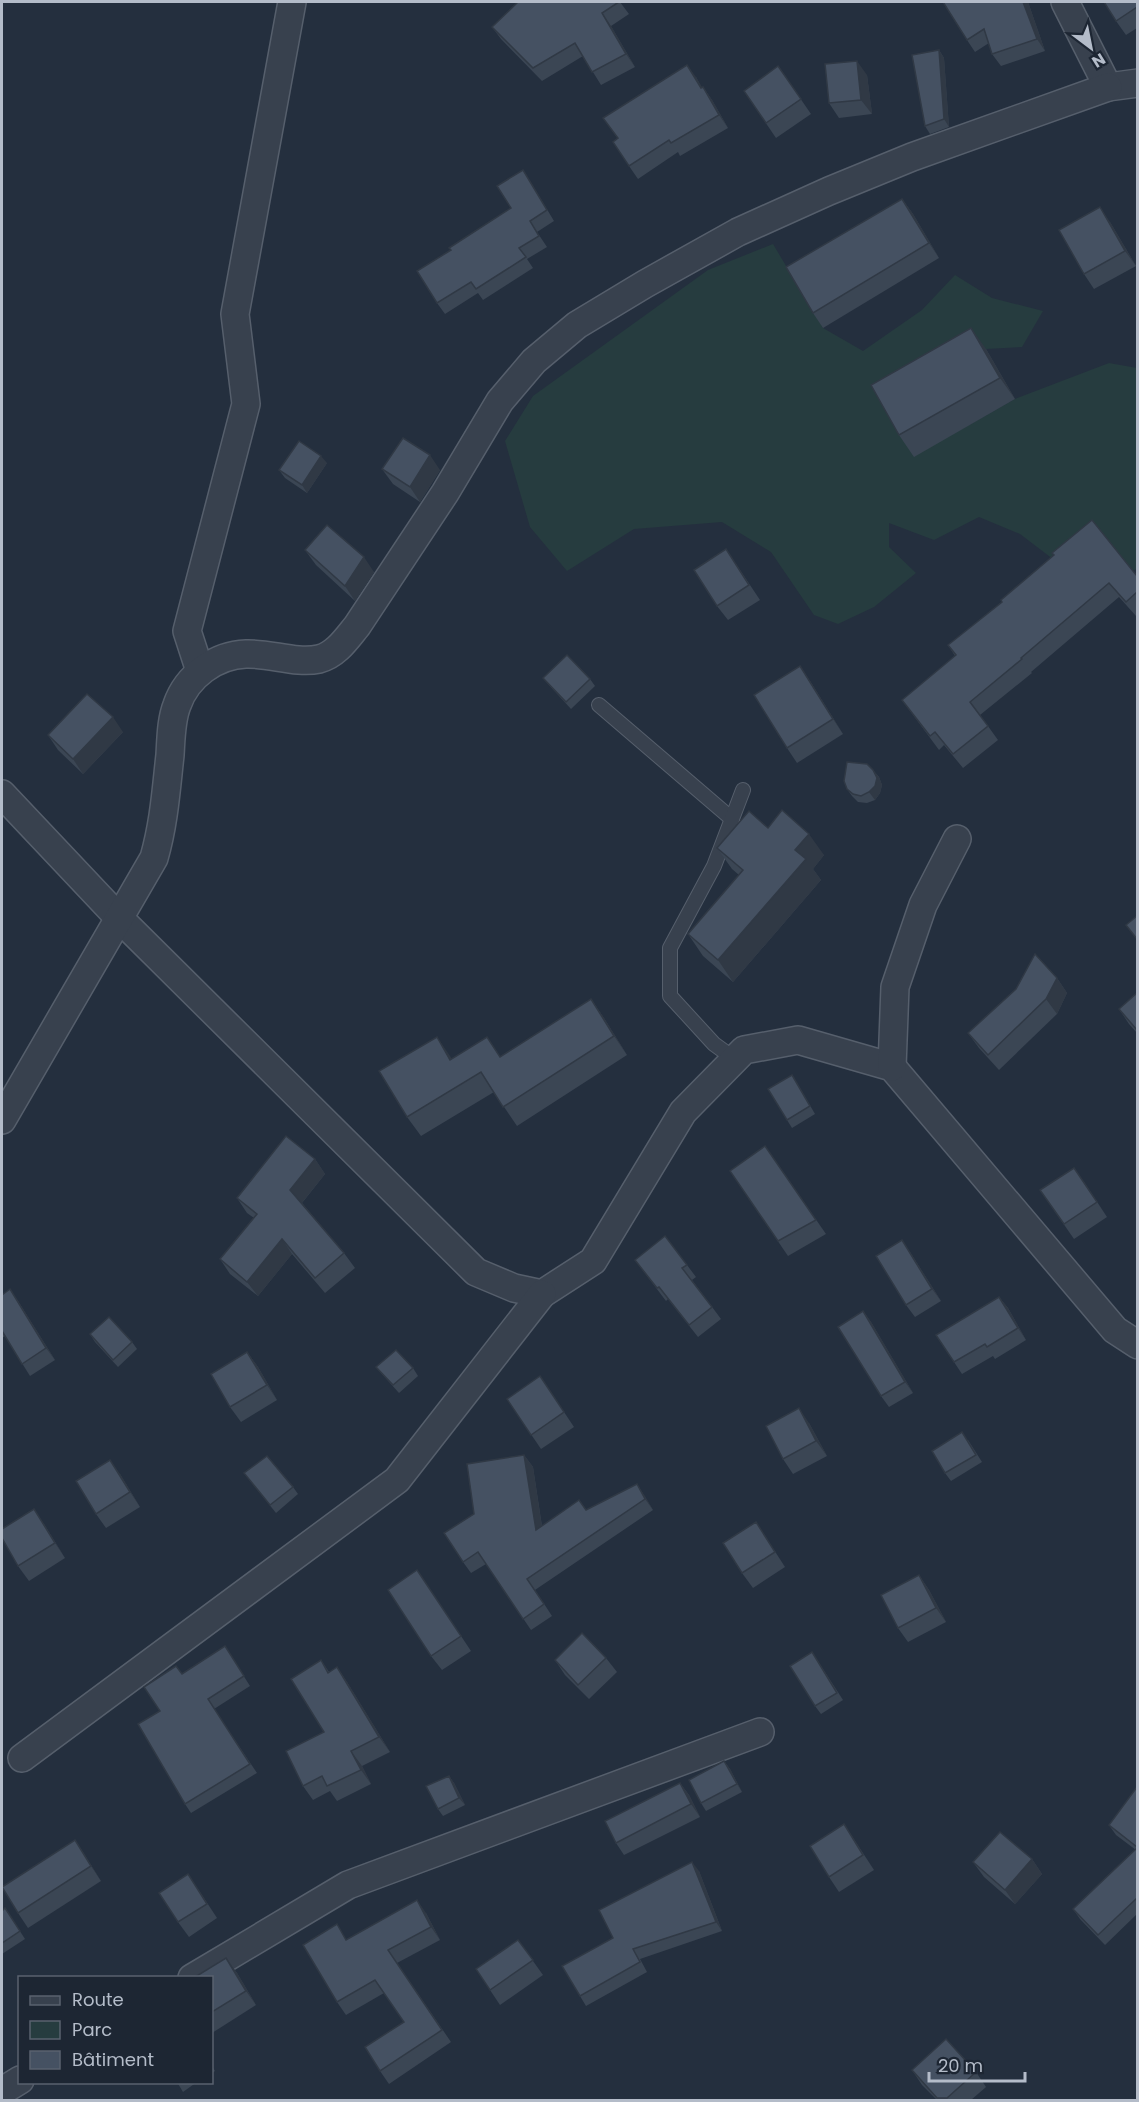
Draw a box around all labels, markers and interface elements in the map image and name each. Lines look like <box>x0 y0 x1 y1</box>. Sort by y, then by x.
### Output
north arrow <box>1061 18 1121 78</box>
text: N <box>1087 47 1110 73</box>
legend <box>18 1976 213 2084</box>
text: Route <box>72 1987 124 2012</box>
text: Parc <box>72 2017 112 2042</box>
scale bar <box>929 2045 1025 2083</box>
text: Bâtiment <box>72 2047 154 2072</box>
text: 20 m <box>938 2053 983 2078</box>

